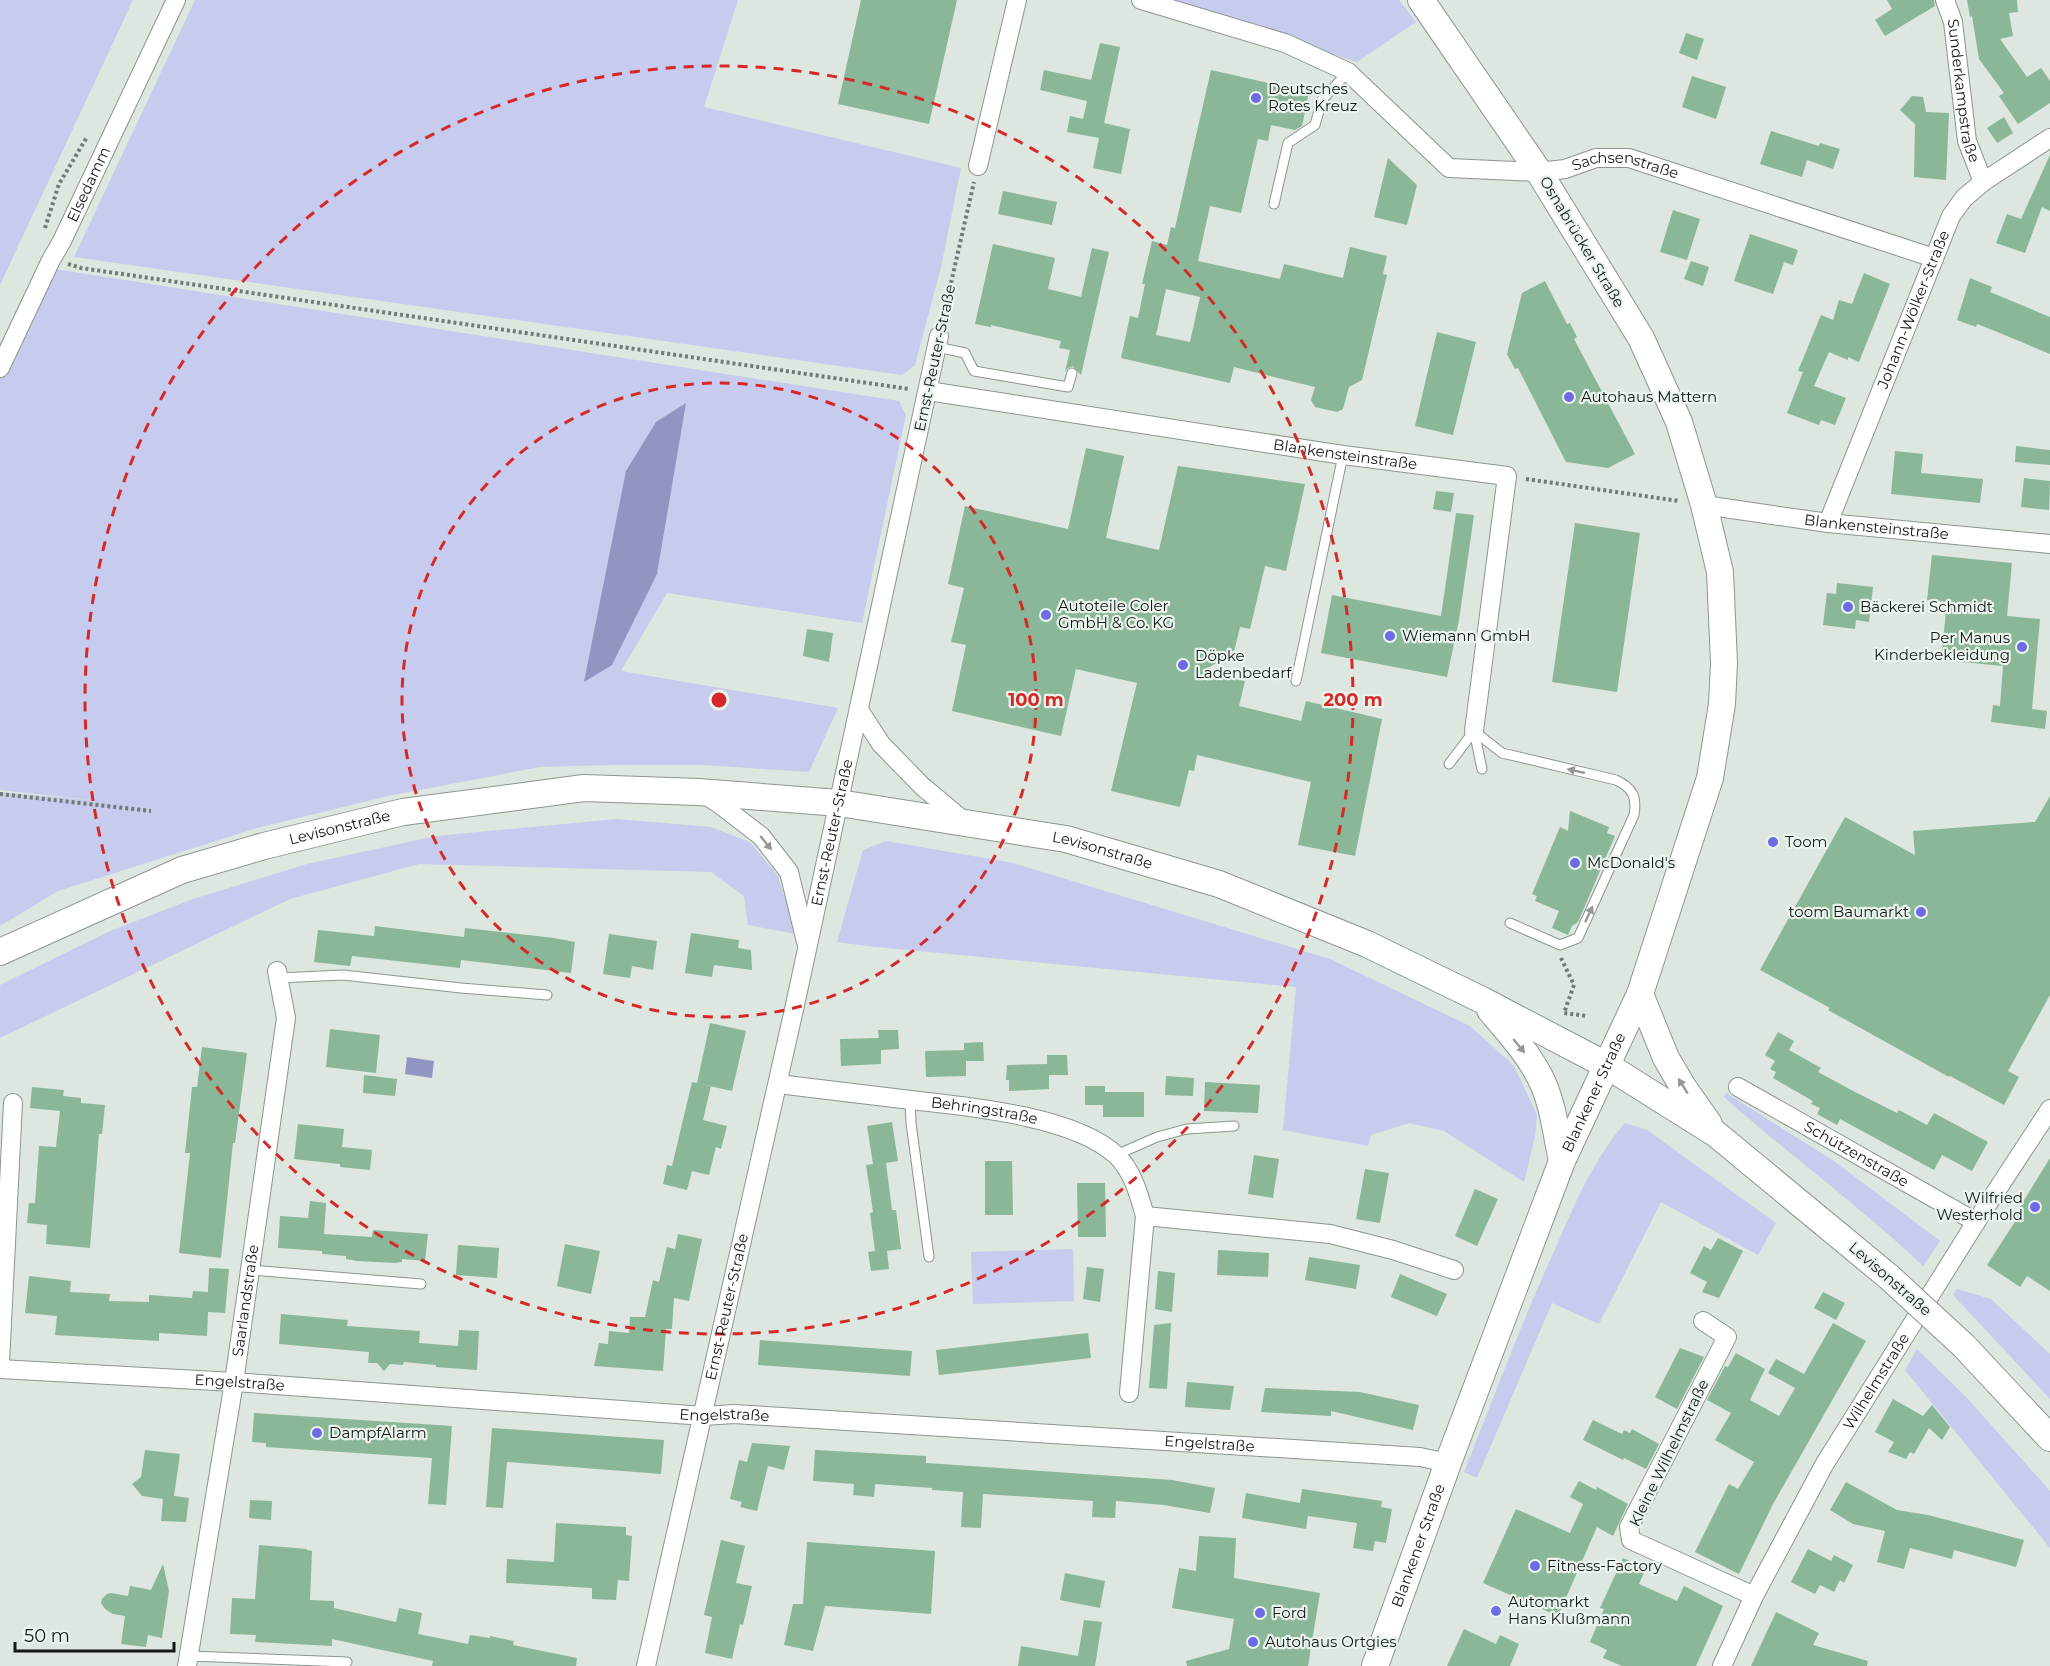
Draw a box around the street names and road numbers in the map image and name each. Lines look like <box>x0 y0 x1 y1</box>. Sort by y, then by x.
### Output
street label: Sunderkampstraße <box>1944 18 1984 165</box>
street label: Elsedamm <box>62 143 114 225</box>
street label: Sachsenstraße <box>1569 148 1681 183</box>
street label: Osnabrücker Straße <box>1536 173 1629 311</box>
street label: Johann-Wölker-Straße <box>1873 228 1953 392</box>
street label: Ernst-Reuter-Straße <box>910 283 959 433</box>
street label: Blankensteinstraße <box>1272 434 1418 473</box>
street label: Blankensteinstraße <box>1803 510 1950 543</box>
street label: Ernst-Reuter-Straße <box>807 757 857 908</box>
street label: Levisonstraße <box>287 805 392 849</box>
street label: Levisonstraße <box>1051 827 1155 873</box>
street label: Blankener Straße <box>1557 1030 1630 1155</box>
street label: Behringstraße <box>930 1092 1040 1128</box>
street label: Schützenstraße <box>1801 1116 1912 1191</box>
street label: Ernst-Reuter-Straße <box>701 1232 752 1382</box>
street label: Levisonstraße <box>1845 1238 1936 1320</box>
street label: Saarlandstraße <box>228 1243 263 1358</box>
street label: Wilhelmstraße <box>1838 1329 1913 1433</box>
street label: Engelstraße <box>194 1370 285 1395</box>
street label: Kleine Wilhelmstraße <box>1625 1376 1712 1529</box>
street label: Engelstraße <box>679 1404 770 1425</box>
street label: Engelstraße <box>1164 1431 1255 1456</box>
street label: Blankener Straße <box>1387 1481 1449 1610</box>

